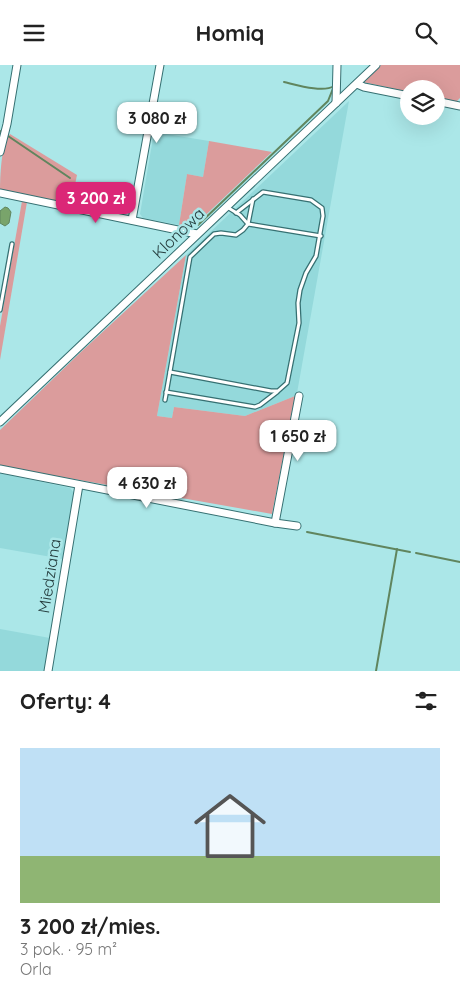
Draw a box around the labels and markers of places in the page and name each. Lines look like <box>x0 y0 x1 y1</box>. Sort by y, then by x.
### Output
pin: 3 080 zł <box>105 101 209 144</box>
pin: 3 200 zł <box>44 181 148 224</box>
pin: 1 650 zł <box>246 419 350 462</box>
pin: 4 630 zł <box>95 467 199 509</box>

